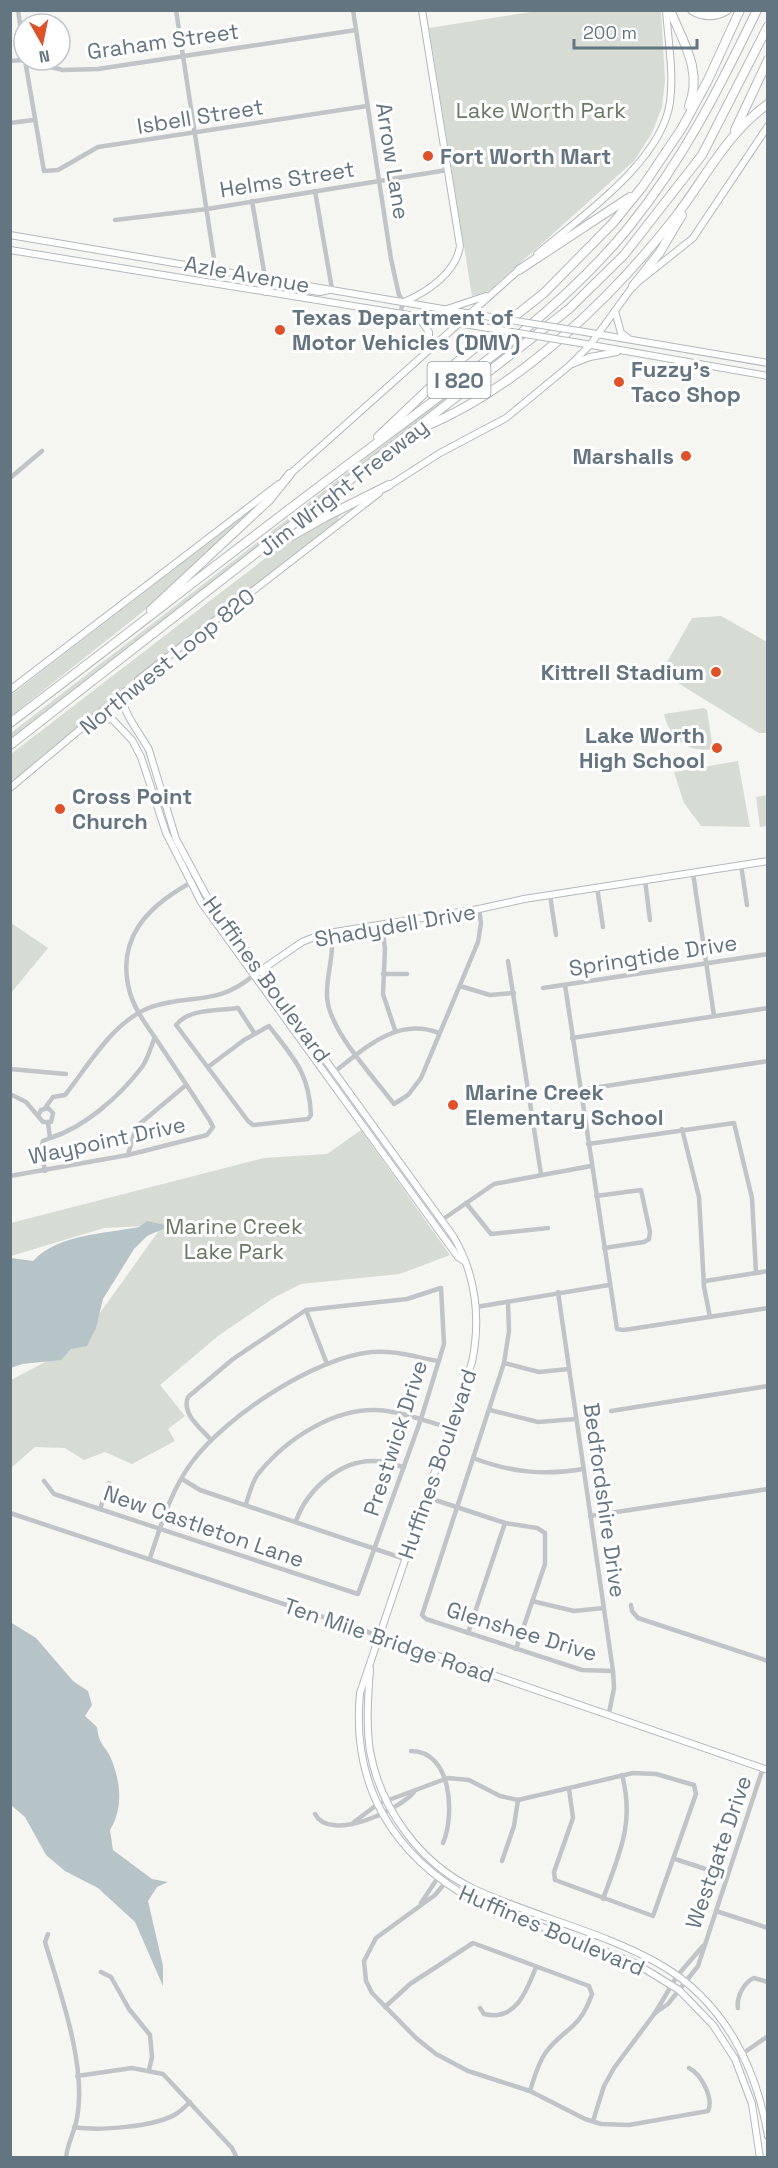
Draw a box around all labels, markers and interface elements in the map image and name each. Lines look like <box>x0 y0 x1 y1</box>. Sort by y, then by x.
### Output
north arrow <box>12 12 72 72</box>
scale bar <box>574 12 697 50</box>
street label: Graham Street <box>85 16 241 66</box>
text: 200 m <box>583 21 637 44</box>
text: N <box>37 45 51 68</box>
street label: Isbell Street <box>135 92 265 140</box>
park label: Lake Worth Park <box>456 96 626 124</box>
street label: Arrow Lane <box>370 101 416 221</box>
place label: Fort Worth Mart <box>440 142 611 170</box>
marker: Fort Worth Mart <box>421 149 435 163</box>
street label: Helms Street <box>218 155 356 203</box>
street label: Azle Avenue <box>182 249 312 299</box>
place label: Texas Department of Motor Vehicles (DMV) <box>292 303 520 356</box>
marker: Texas Department of Motor Vehicles (DMV) <box>273 323 287 337</box>
place label: Fuzzy's Taco Shop <box>631 355 741 408</box>
road number: I 820 <box>428 362 490 398</box>
marker: Fuzzy's Taco Shop <box>612 375 626 389</box>
street label: Jim Wright Freeway <box>253 412 433 562</box>
place label: Marshalls <box>572 442 674 470</box>
marker: Marshalls <box>679 449 693 463</box>
street label: Northwest Loop 820 <box>74 582 260 740</box>
place label: Kittrell Stadium <box>541 658 704 686</box>
marker: Kittrell Stadium <box>709 665 723 679</box>
place label: Lake Worth High School <box>579 721 705 774</box>
marker: Lake Worth High School <box>710 741 724 755</box>
place label: Cross Point Church <box>72 782 192 835</box>
marker: Cross Point Church <box>53 802 67 816</box>
street label: Huffines Boulevard <box>197 890 337 1068</box>
street label: Shadydell Drive <box>312 897 478 953</box>
street label: Springtide Drive <box>567 928 739 982</box>
place label: Marine Creek Elementary School <box>465 1078 664 1131</box>
marker: Marine Creek Elementary School <box>446 1098 460 1112</box>
street label: Waypoint Drive <box>26 1110 188 1170</box>
park label: Marine Creek Lake Park <box>165 1212 303 1265</box>
street label: Prestwick Drive <box>357 1357 433 1519</box>
street label: Huffines Boulevard <box>391 1365 483 1563</box>
street label: Bedfordshire Drive <box>577 1401 633 1599</box>
street label: New Castleton Lane <box>100 1479 308 1573</box>
street label: Ten Mile Bridge Road <box>280 1591 498 1689</box>
street label: Glenshee Drive <box>443 1595 601 1667</box>
street label: Westgate Drive <box>679 1772 757 1932</box>
street label: Huffines Boulevard <box>455 1878 649 1982</box>

